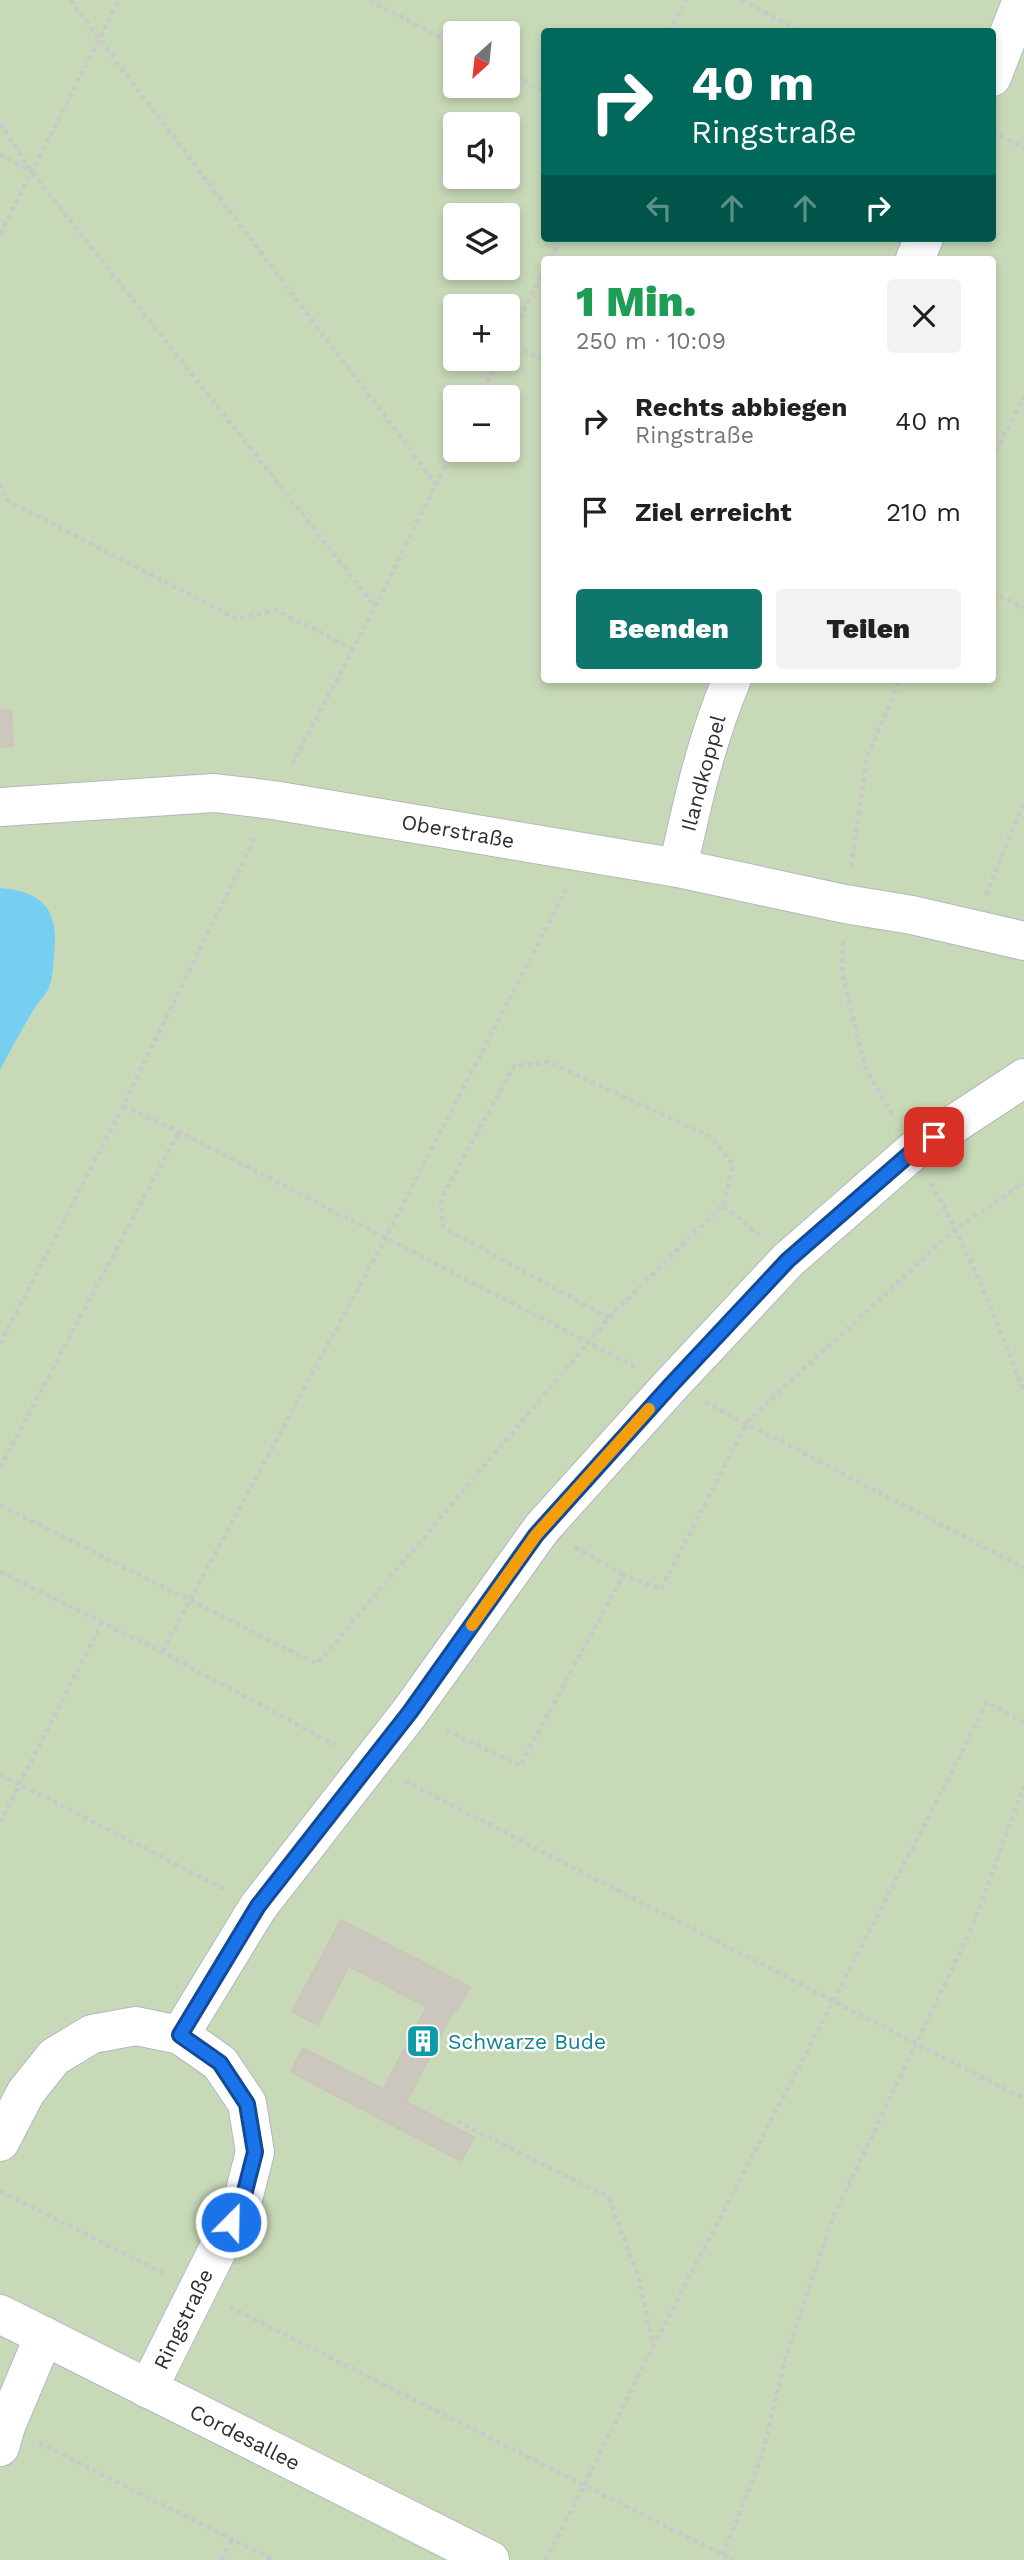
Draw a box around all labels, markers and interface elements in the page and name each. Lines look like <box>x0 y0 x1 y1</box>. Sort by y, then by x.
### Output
north arrow <box>443 21 520 98</box>
map controls <box>443 21 520 462</box>
text: 40 m <box>691 54 814 112</box>
icon: right <box>576 56 667 147</box>
button: sound <box>443 112 520 189</box>
text: Ringstraße <box>691 113 857 151</box>
icon: left <box>640 189 678 227</box>
icon: ahead <box>713 189 751 227</box>
icon: ahead <box>786 189 824 227</box>
icon: right <box>859 189 897 227</box>
button: layers <box>443 203 520 280</box>
text: 1 Min. <box>576 277 696 326</box>
button: close <box>887 279 961 353</box>
button: + <box>443 294 520 371</box>
text: 250 m · 10:09 <box>576 328 726 355</box>
button: − <box>443 385 520 462</box>
text: Rechts abbiegen <box>635 392 847 422</box>
icon: right <box>576 402 614 440</box>
text: 40 m <box>895 406 961 436</box>
text: Ringstraße <box>635 422 754 449</box>
icon: arrive <box>576 493 614 531</box>
text: Ziel erreicht <box>635 497 792 527</box>
text: 210 m <box>886 497 961 527</box>
button: Beenden <box>576 589 762 669</box>
button: Teilen <box>776 589 961 669</box>
street label: Ilandkoppel <box>675 711 731 834</box>
street label: Oberstraße <box>400 809 516 853</box>
pin <box>904 1107 964 1167</box>
icon: arrive <box>915 1118 953 1156</box>
building icon: Schwarze Bude <box>404 2022 442 2060</box>
place label: Schwarze Bude <box>448 2029 606 2054</box>
position arrow <box>194 2185 268 2259</box>
street label: Ringstraße <box>148 2265 218 2373</box>
street label: Cordesallee <box>186 2398 304 2476</box>

